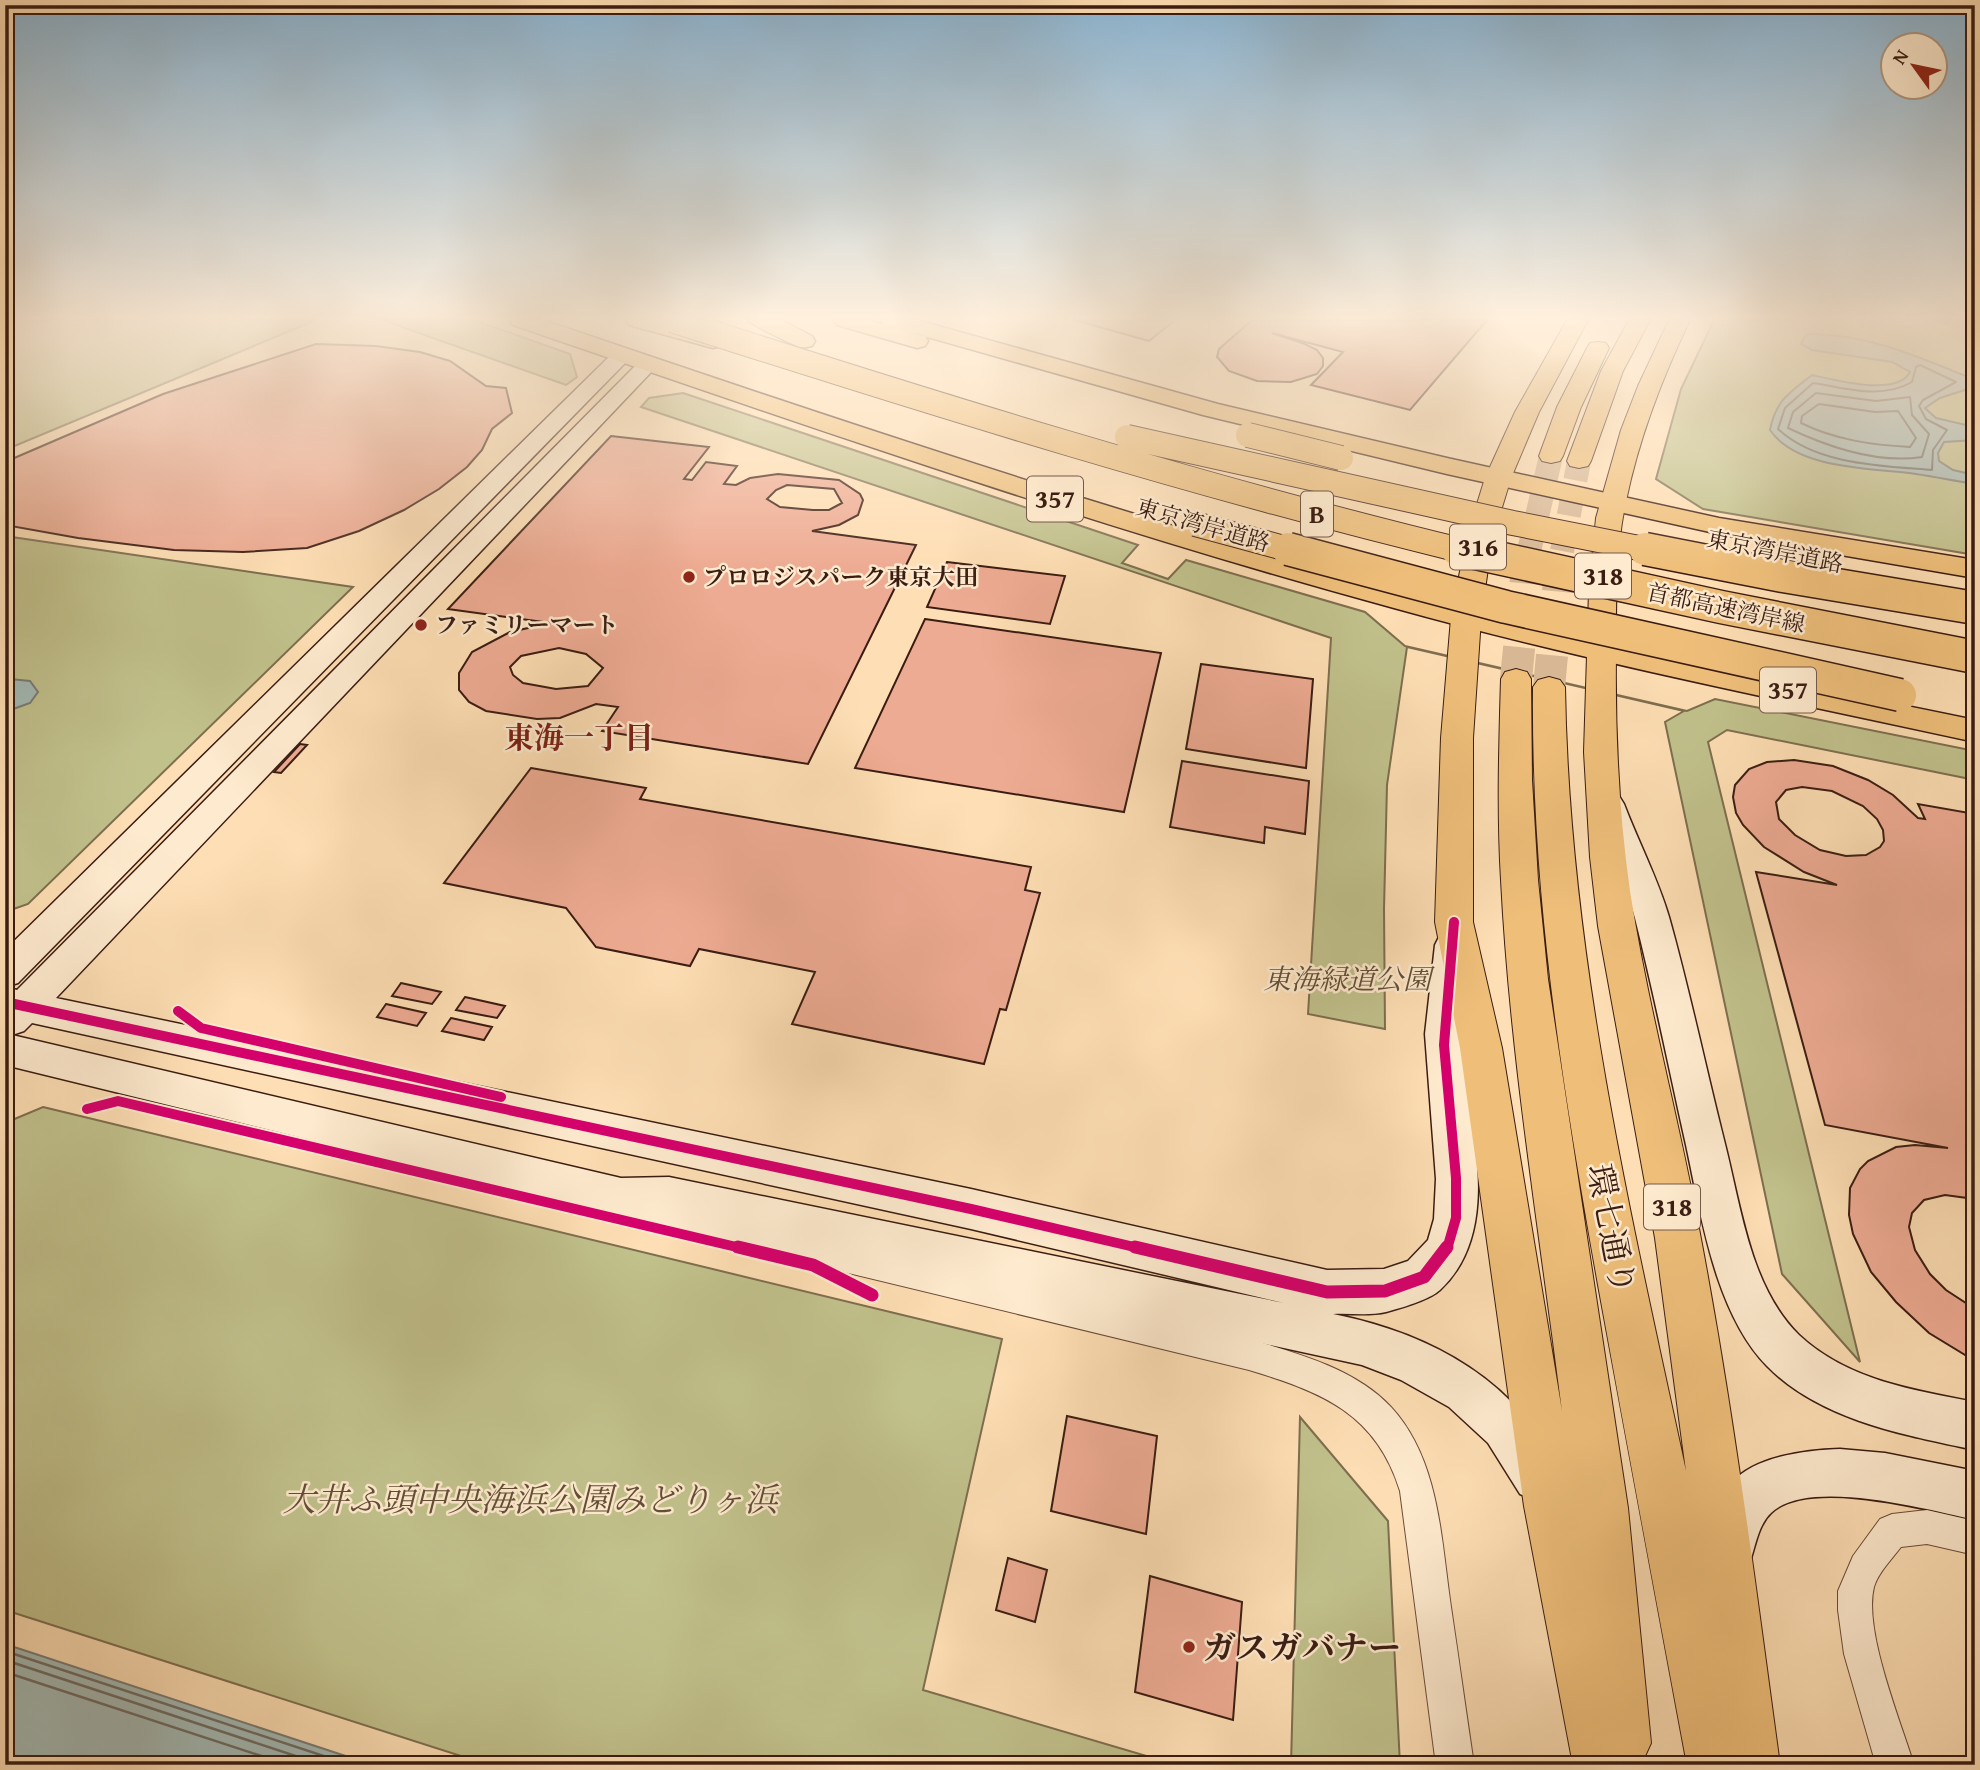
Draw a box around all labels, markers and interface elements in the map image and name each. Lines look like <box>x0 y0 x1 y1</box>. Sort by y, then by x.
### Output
north arrow <box>1878 32 1948 102</box>
text: N <box>1885 44 1915 70</box>
road number: 357 <box>1027 477 1083 522</box>
street label: 東京湾岸道路 <box>1132 490 1274 559</box>
road number: B <box>1301 492 1333 536</box>
street label: 東京湾岸道路 <box>1704 521 1846 580</box>
road number: 316 <box>1450 524 1506 569</box>
road number: 318 <box>1575 554 1631 598</box>
place label: プロロジスパーク東京大田 <box>703 560 978 593</box>
marker: プロロジスパーク東京大田 <box>681 569 697 585</box>
street label: 首都高速湾岸線 <box>1644 575 1808 640</box>
place label: ファミリーマート <box>435 608 619 641</box>
marker: ファミリーマート <box>413 617 429 633</box>
road number: 357 <box>1760 668 1816 712</box>
district label: 東海一丁目 <box>504 715 654 759</box>
park label: 東海緑道公園 <box>1263 958 1435 999</box>
street label: 環七通り <box>1576 1160 1648 1298</box>
road number: 318 <box>1644 1184 1700 1230</box>
park label: 大井ふ頭中央海浜公園みどりヶ浜 <box>283 1475 781 1523</box>
place label: ガスガバナー <box>1203 1623 1401 1671</box>
marker: ガスガバナー <box>1181 1639 1197 1655</box>

